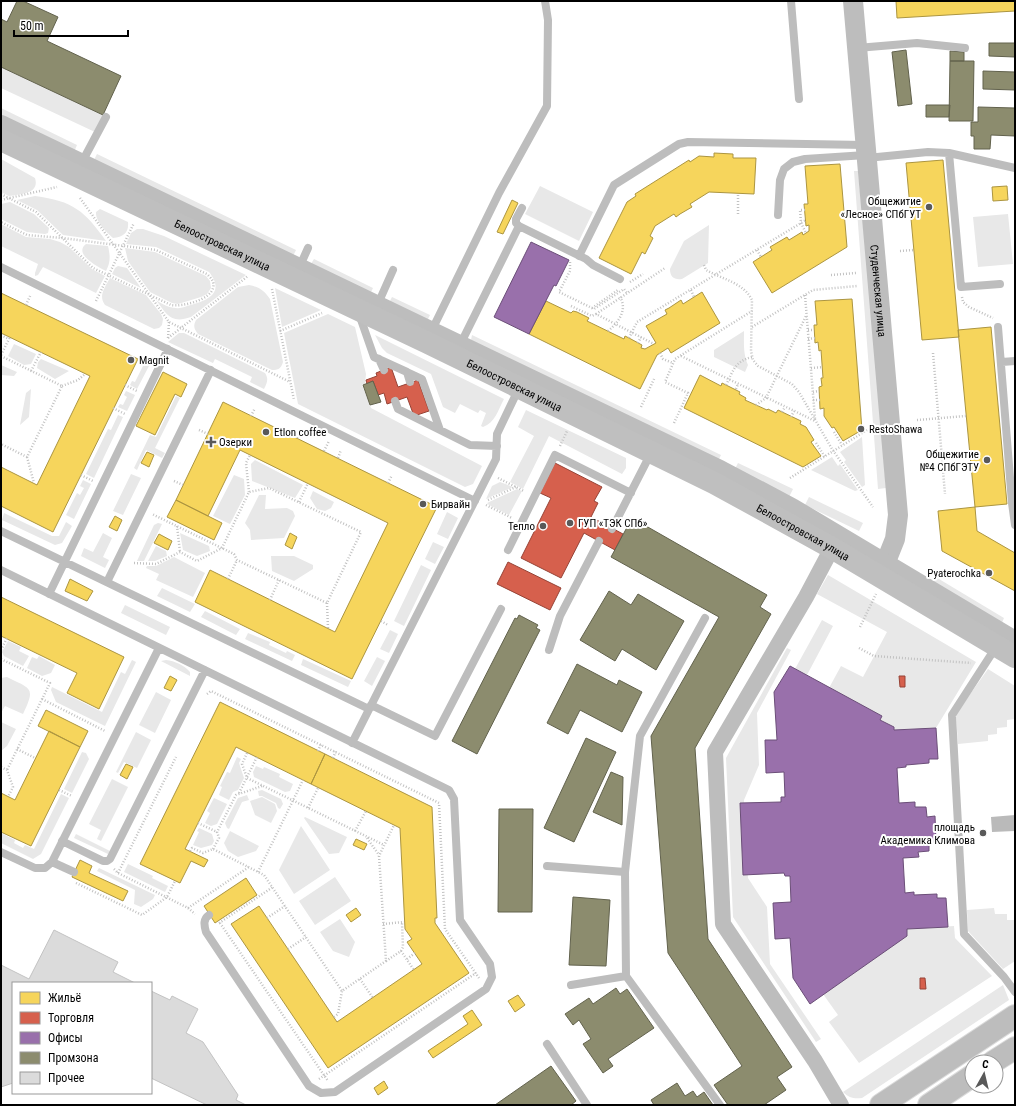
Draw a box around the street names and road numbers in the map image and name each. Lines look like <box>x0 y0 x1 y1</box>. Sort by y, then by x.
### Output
street label: Белоостровская улица <box>172 217 272 273</box>
street label: Студенческая улица <box>868 244 889 338</box>
street label: Белоостровская улица <box>465 356 564 414</box>
street label: Белоостровская улица <box>754 501 852 563</box>

